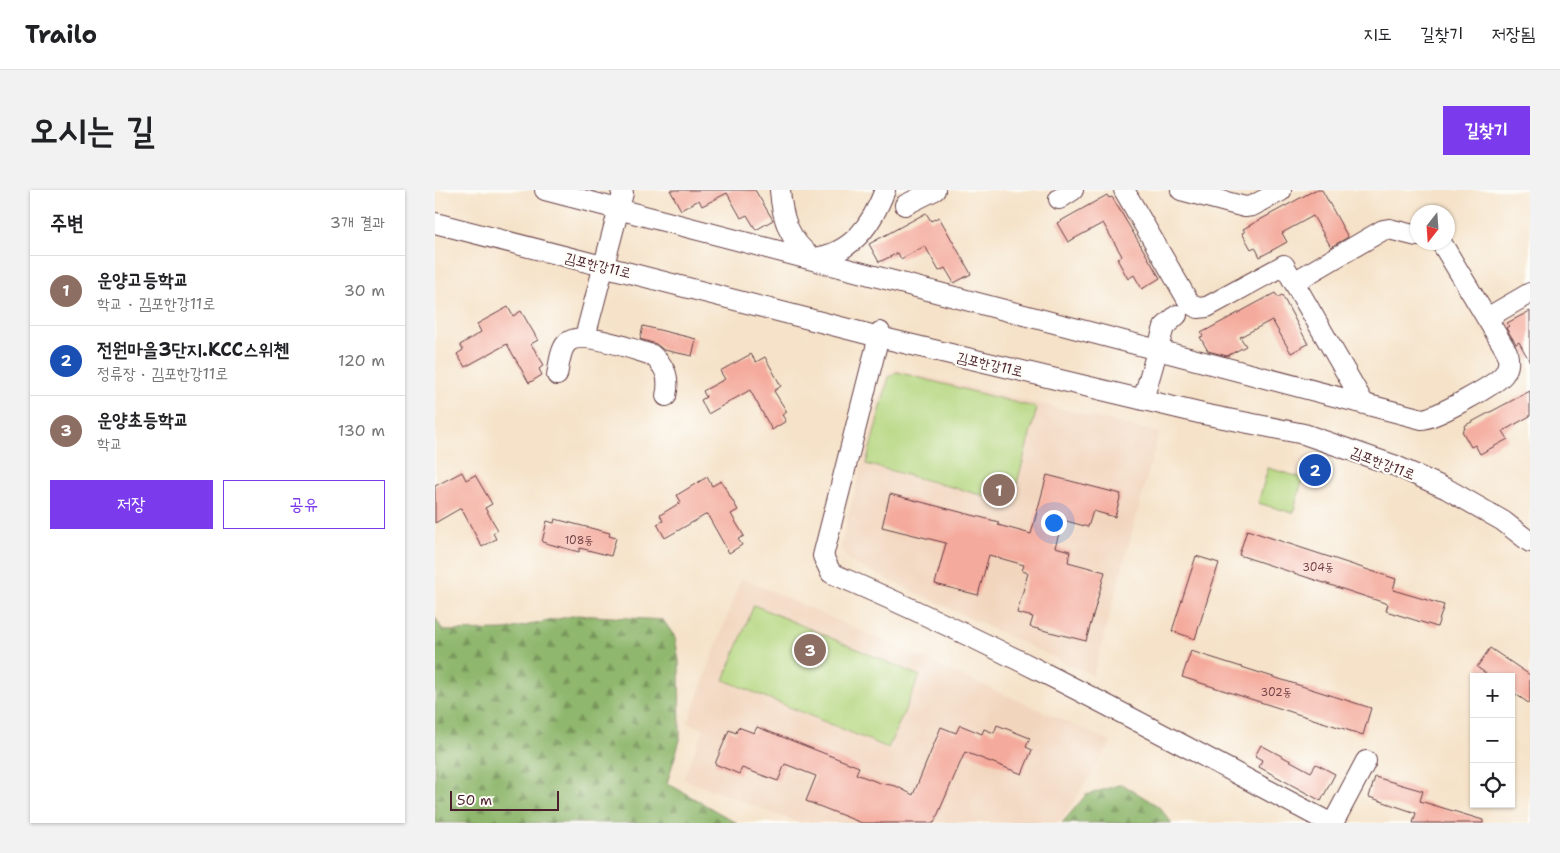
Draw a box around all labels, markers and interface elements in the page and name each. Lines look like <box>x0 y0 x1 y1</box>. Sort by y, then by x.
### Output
text: Trailo <box>25 19 97 51</box>
text: 지도 <box>1363 22 1392 46</box>
text: 길찾기 <box>1420 22 1464 46</box>
text: 저장됨 <box>1492 22 1535 46</box>
text: 오시는 길 <box>30 106 155 153</box>
button: 길찾기 <box>1443 106 1530 155</box>
north arrow <box>1410 205 1455 250</box>
text: 주변 <box>50 209 84 237</box>
text: 3개 결과 <box>330 212 385 233</box>
street label: 김포한강11로 <box>563 248 633 282</box>
text: 운양고등학교 <box>97 267 189 292</box>
text: 1 <box>62 280 70 301</box>
text: 30 m <box>344 280 385 301</box>
text: 학교 · 김포한강11로 <box>97 293 215 314</box>
text: 전원마을3단지.KCC스위첸 <box>97 337 289 362</box>
street label: 김포한강11로 <box>955 348 1025 380</box>
text: 2 <box>60 350 72 371</box>
text: 120 m <box>338 350 385 371</box>
text: 정류장 · 김포한강11로 <box>97 363 228 384</box>
text: 운양초등학교 <box>97 407 189 432</box>
text: 3 <box>60 420 72 441</box>
text: 130 m <box>338 420 385 441</box>
text: 학교 <box>97 433 123 454</box>
street label: 김포한강11로 <box>1348 442 1418 484</box>
pin: 2 <box>1299 451 1331 489</box>
pin: 1 <box>983 471 1015 509</box>
button: 저장 <box>50 480 213 529</box>
button: 공유 <box>223 480 385 529</box>
your location <box>1041 510 1067 536</box>
house number: 108동 <box>565 533 593 548</box>
house number: 304동 <box>1302 560 1334 575</box>
pin: 3 <box>794 631 826 669</box>
map controls <box>1470 673 1515 808</box>
button: + <box>1470 673 1515 718</box>
house number: 302동 <box>1260 685 1292 700</box>
button: − <box>1470 718 1515 763</box>
button: locate <box>1470 763 1515 808</box>
scale bar <box>450 788 559 811</box>
text: 50 m <box>457 791 492 809</box>

